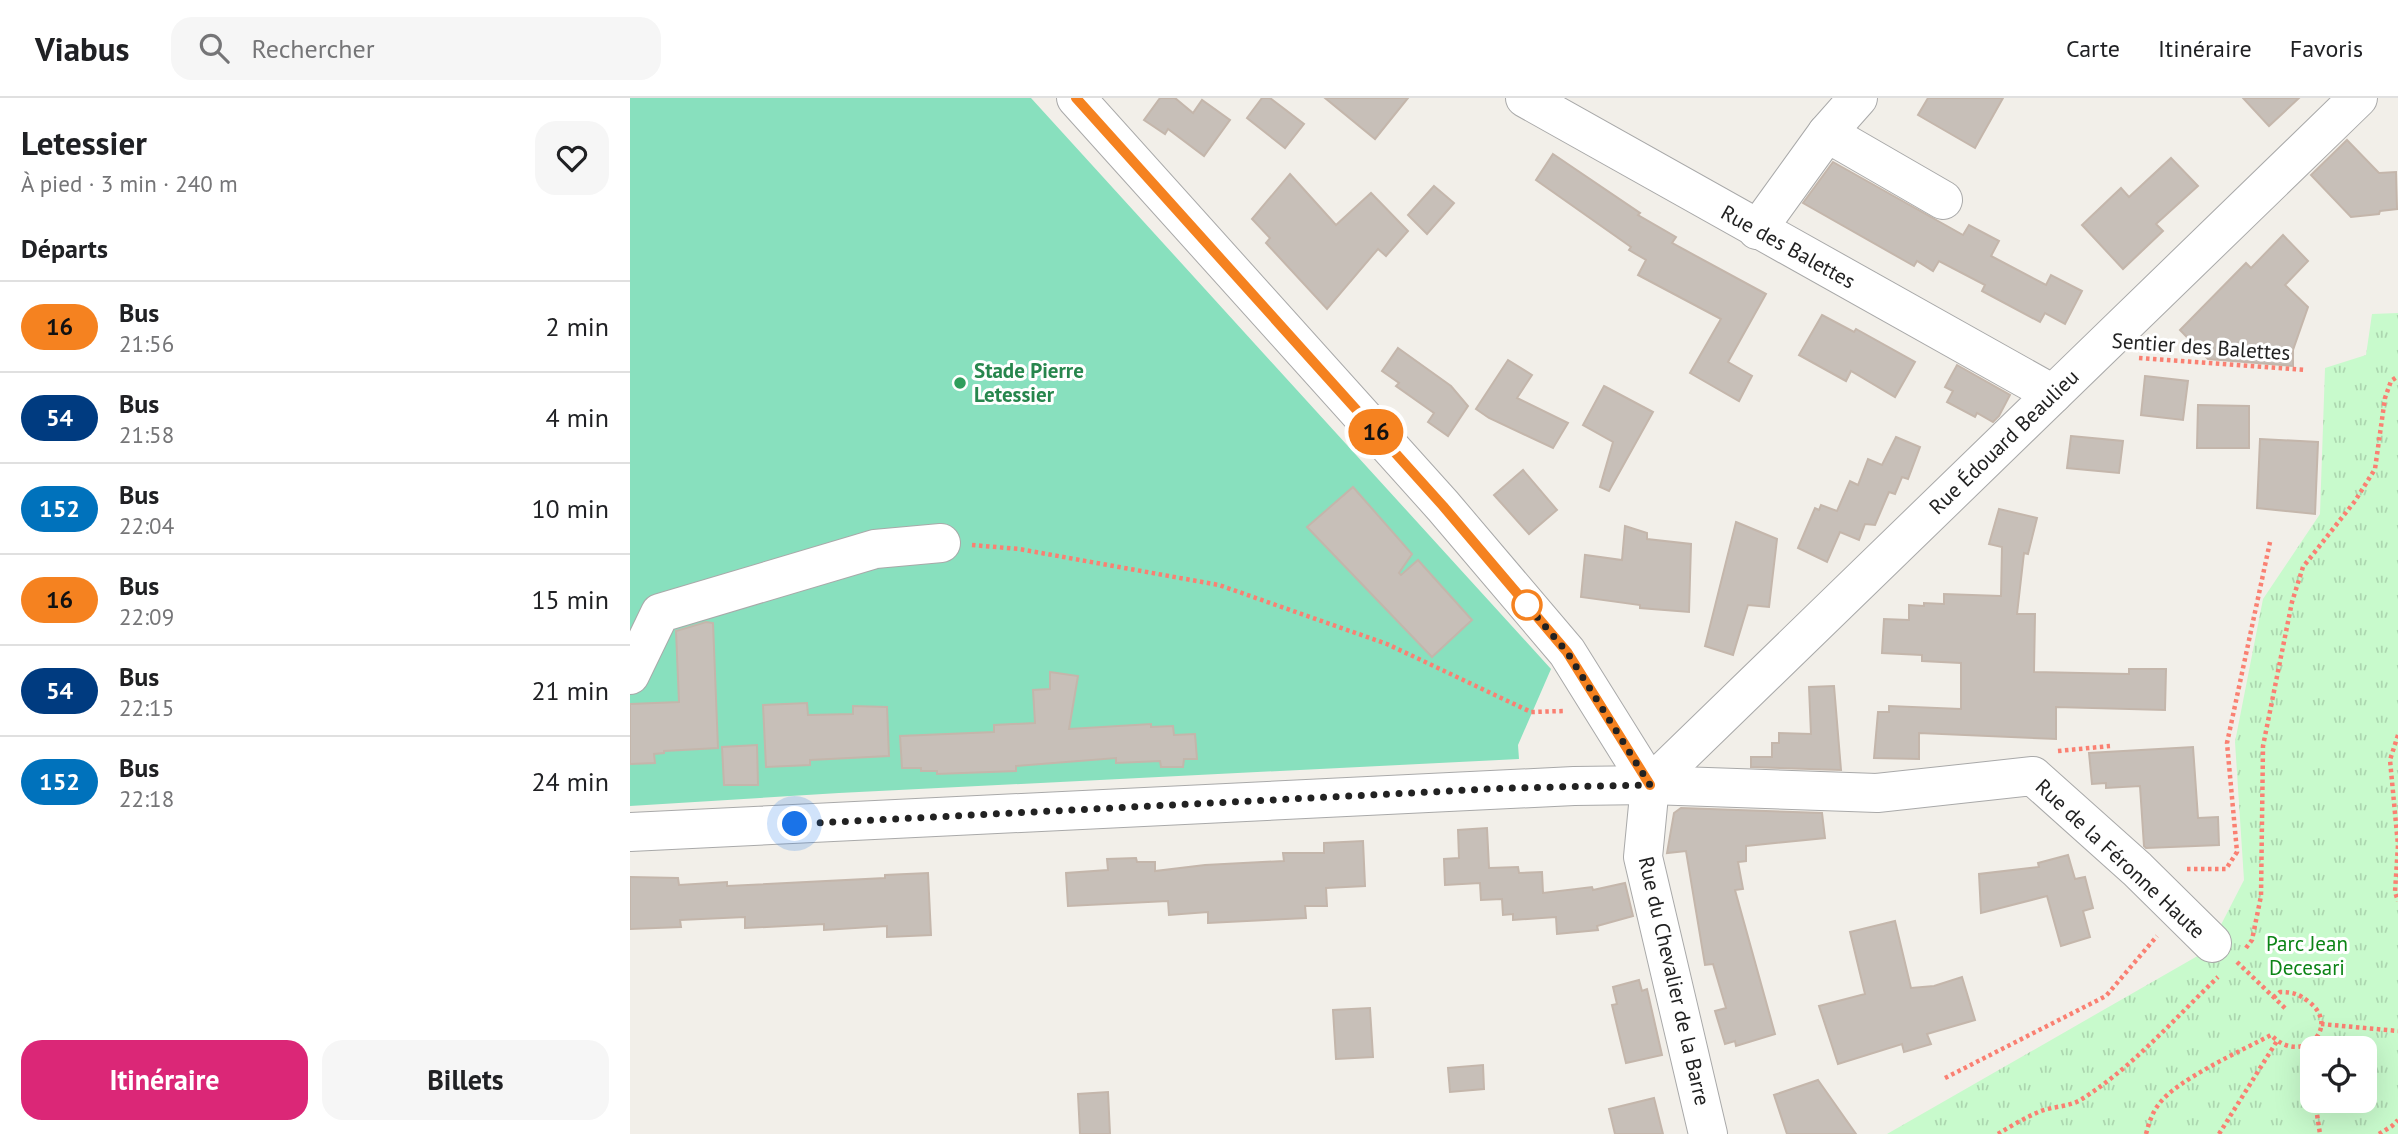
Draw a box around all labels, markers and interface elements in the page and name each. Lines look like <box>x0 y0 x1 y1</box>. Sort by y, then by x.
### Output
search box <box>171 17 661 80</box>
text: Viabus <box>35 27 129 70</box>
icon: search <box>195 29 233 67</box>
text: Rechercher <box>251 32 375 65</box>
text: Carte <box>2066 33 2120 64</box>
text: Itinéraire <box>2158 33 2252 64</box>
text: Favoris <box>2290 33 2363 64</box>
text: Letessier <box>21 121 147 164</box>
button: heart <box>535 121 609 195</box>
text: À pied · 3 min · 240 m <box>21 169 238 198</box>
street label: Rue des Balettes <box>1716 199 1860 295</box>
text: Départs <box>21 232 108 265</box>
text: Bus <box>119 296 159 329</box>
text: 2 min <box>546 310 609 343</box>
text: 16 <box>46 311 73 342</box>
street label: Sentier des Balettes <box>2111 327 2291 366</box>
text: 21:56 <box>119 329 174 358</box>
place label: Stade Pierre Letessier <box>974 357 1084 408</box>
street label: Rue Édouard Beaulieu <box>1923 363 2084 520</box>
marker: Stade Pierre Letessier <box>952 375 968 391</box>
text: Bus <box>119 387 159 420</box>
text: 4 min <box>546 401 609 434</box>
text: 54 <box>46 402 73 433</box>
line badge: 16 <box>1344 409 1408 455</box>
text: 16 <box>1362 416 1390 447</box>
text: 21:58 <box>119 420 174 449</box>
text: Bus <box>119 478 159 511</box>
text: 10 min <box>531 492 609 525</box>
text: 152 <box>39 493 80 524</box>
text: 22:04 <box>119 511 174 540</box>
text: Bus <box>119 569 159 602</box>
text: 15 min <box>531 583 609 616</box>
text: 16 <box>46 584 73 615</box>
unlabelled marker <box>1512 590 1542 620</box>
text: 22:09 <box>119 602 174 631</box>
text: Bus <box>119 660 159 693</box>
text: 21 min <box>531 674 609 707</box>
text: 54 <box>46 675 73 706</box>
text: 22:15 <box>119 693 174 722</box>
text: Bus <box>119 751 159 784</box>
text: 24 min <box>531 765 609 798</box>
text: 152 <box>39 766 80 797</box>
street label: Rue de la Féronne Haute <box>2030 773 2211 944</box>
text: 22:18 <box>119 784 174 813</box>
your location <box>777 806 812 841</box>
street label: Rue du Chevalier de la Barre <box>1633 854 1716 1108</box>
park label: Parc Jean Decesari <box>2266 930 2348 981</box>
map controls <box>2300 1036 2377 1113</box>
button: locate <box>2300 1036 2377 1113</box>
button: Itinéraire <box>21 1040 308 1120</box>
button: Billets <box>322 1040 609 1120</box>

